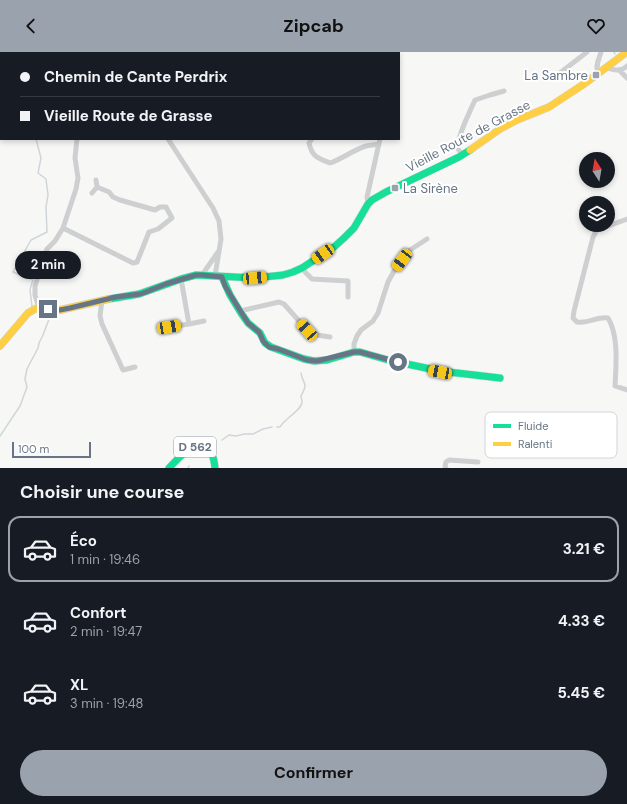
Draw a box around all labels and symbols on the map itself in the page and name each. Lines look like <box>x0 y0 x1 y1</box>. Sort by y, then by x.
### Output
place label: La Sambre <box>524 67 588 84</box>
marker: La Sambre <box>591 70 601 80</box>
street label: Vieille Route de Grasse <box>403 96 533 176</box>
north arrow <box>579 152 615 188</box>
place label: La Sirène <box>403 180 458 197</box>
marker: La Sirène <box>390 183 400 193</box>
car <box>310 242 336 266</box>
car <box>390 247 414 273</box>
callout: 2 min <box>15 251 81 279</box>
car <box>243 271 267 285</box>
route end <box>39 300 57 318</box>
car <box>295 317 319 343</box>
car <box>156 319 182 335</box>
route start <box>389 353 407 371</box>
car <box>427 364 453 380</box>
legend <box>485 412 617 458</box>
text: Fluide <box>518 419 548 433</box>
road number: D 562 <box>174 437 216 457</box>
text: Ralenti <box>518 437 552 451</box>
scale bar <box>12 440 91 459</box>

